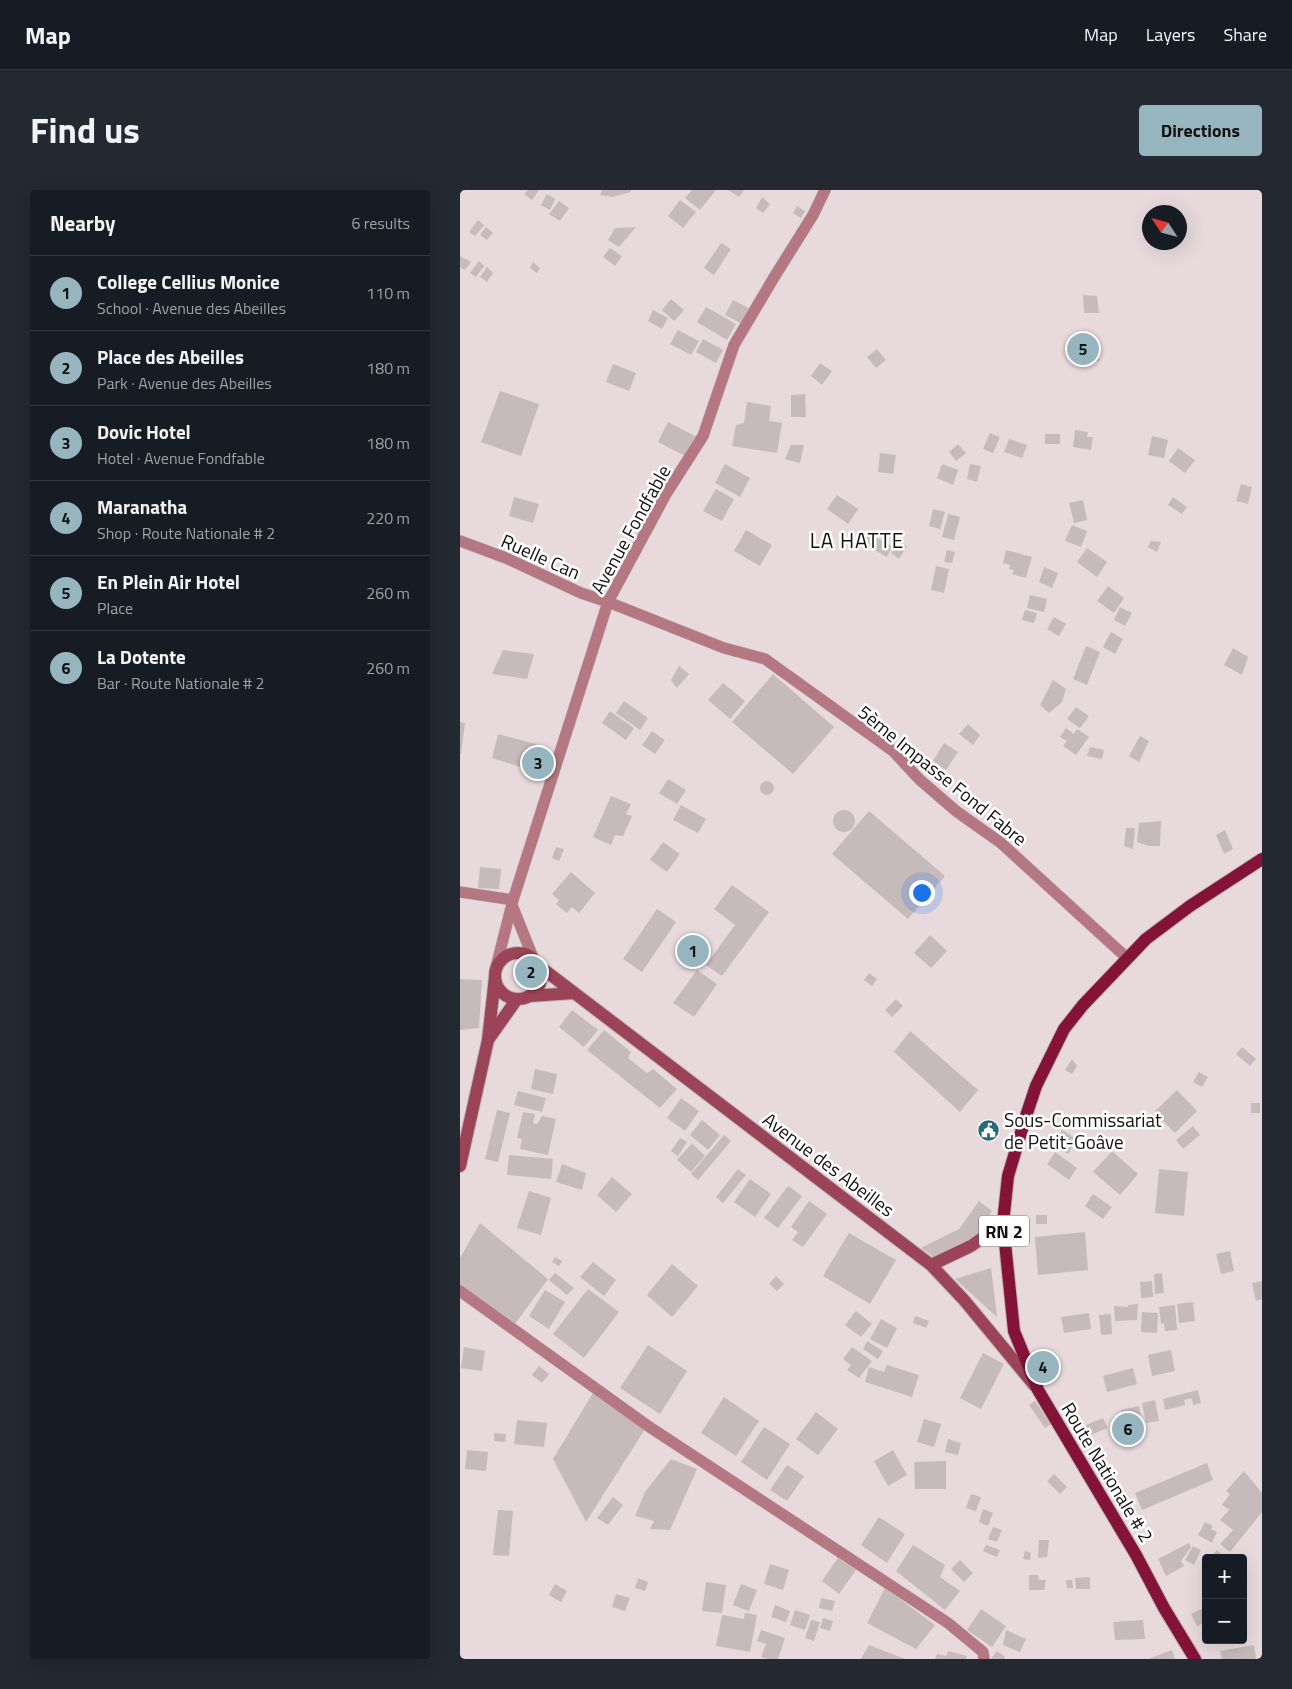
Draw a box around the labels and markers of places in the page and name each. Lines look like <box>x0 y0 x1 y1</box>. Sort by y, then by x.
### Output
pin: 5 <box>1067 330 1099 368</box>
pin: 3 <box>522 744 554 782</box>
pin: 1 <box>677 932 709 970</box>
pin: 2 <box>515 953 547 991</box>
place label: Sous-Commissariat de Petit-Goâve <box>1004 1105 1162 1156</box>
public building icon: Sous-Commissariat de Petit-Goâve <box>976 1118 1000 1142</box>
pin: 4 <box>1027 1348 1059 1386</box>
pin: 6 <box>1112 1410 1144 1448</box>

